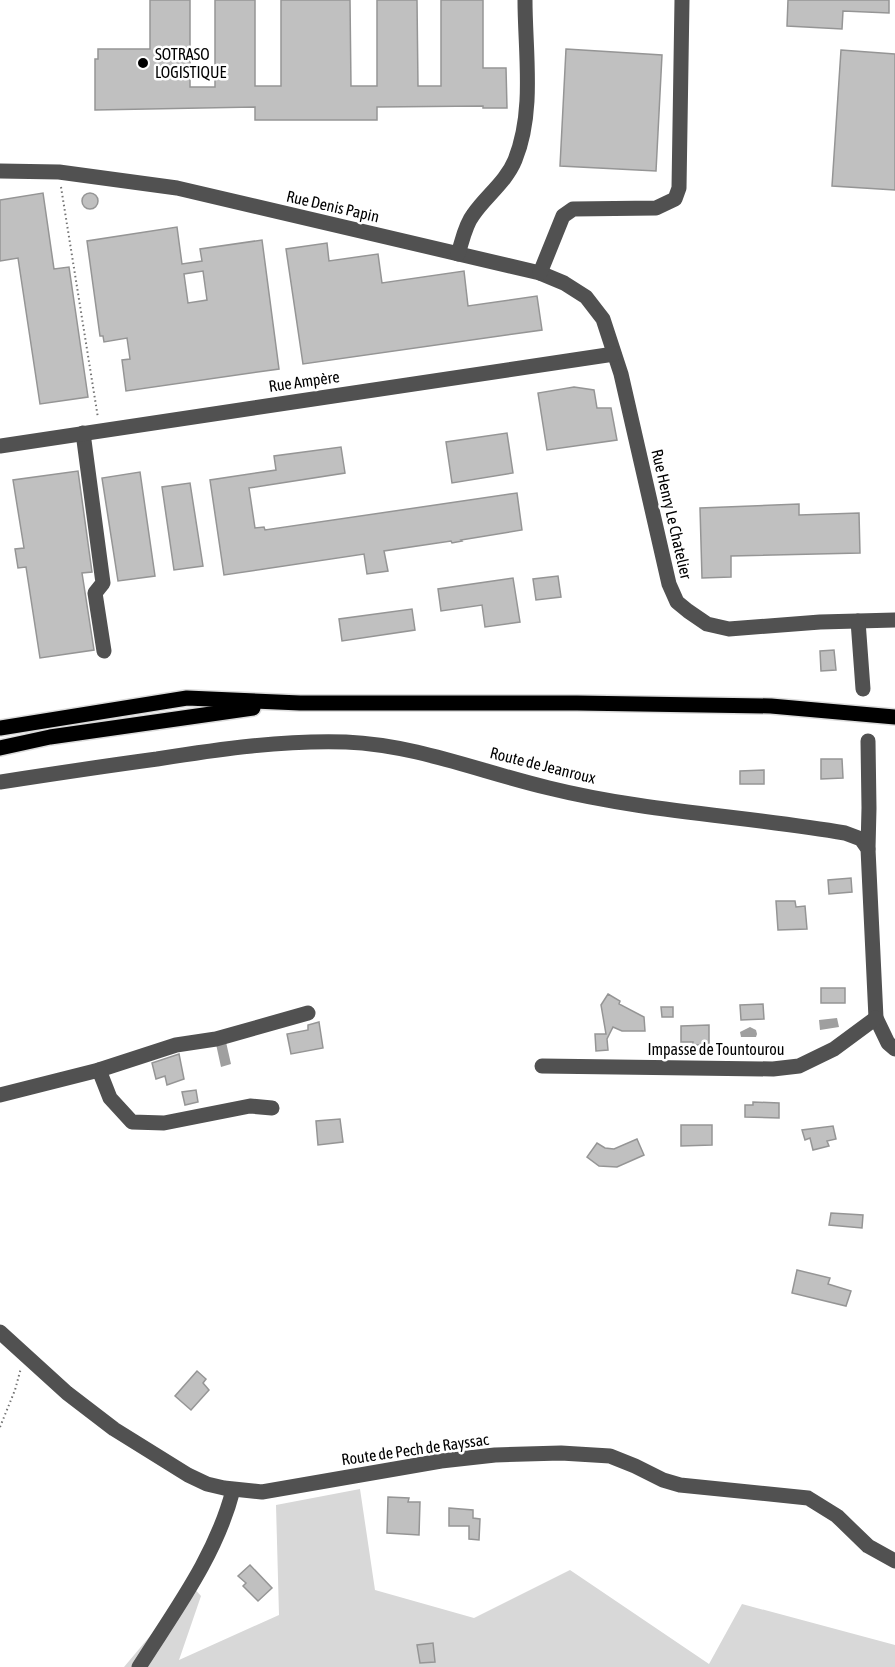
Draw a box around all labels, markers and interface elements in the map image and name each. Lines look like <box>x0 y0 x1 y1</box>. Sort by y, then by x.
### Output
place label: SOTRASO LOGISTIQUE <box>155 45 226 81</box>
marker: SOTRASO LOGISTIQUE <box>136 56 150 70</box>
street label: Rue Denis Papin <box>285 187 381 226</box>
street label: Rue Ampère <box>267 367 341 396</box>
street label: Rue Henry Le Chatelier <box>647 447 696 581</box>
street label: Route de Jeanroux <box>488 743 598 787</box>
street label: Impasse de Tountourou <box>647 1040 785 1059</box>
street label: Route de Pech de Rayssac <box>340 1430 490 1469</box>

